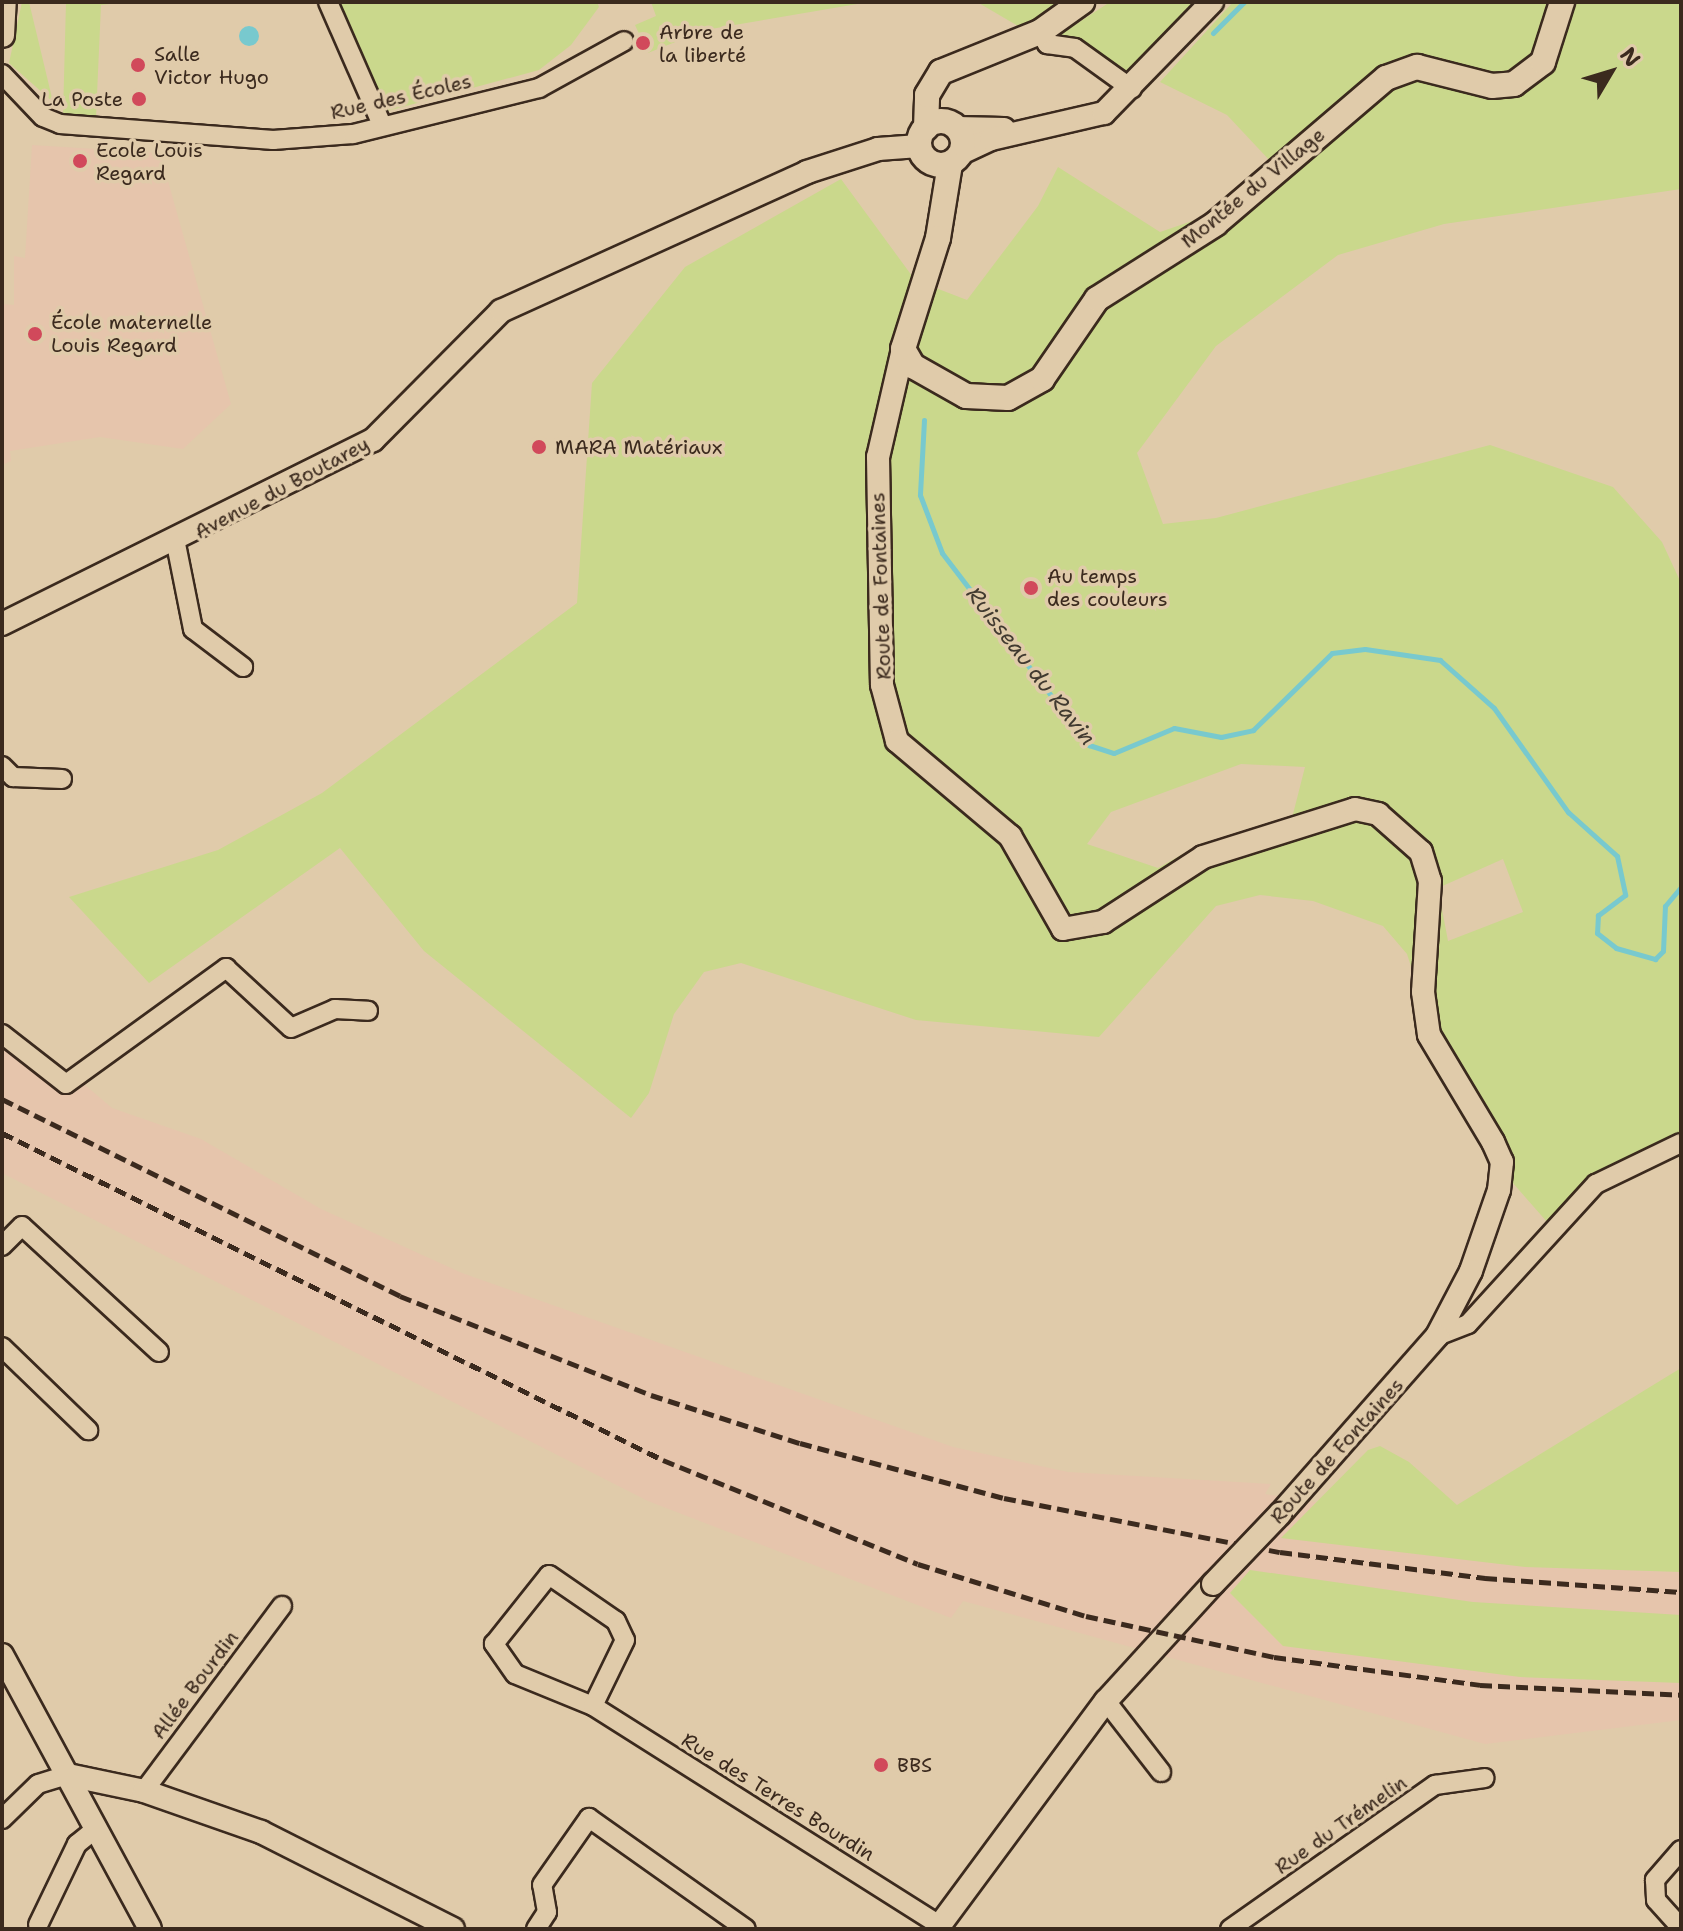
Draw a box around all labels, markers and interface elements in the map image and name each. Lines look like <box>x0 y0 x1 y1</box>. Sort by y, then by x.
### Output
place label: Arbre de la liberté <box>659 20 746 67</box>
north arrow <box>1571 32 1651 112</box>
marker: Arbre de la liberté <box>634 34 652 52</box>
text: N <box>1614 41 1647 73</box>
place label: Salle Victor Hugo <box>154 42 269 89</box>
marker: Salle Victor Hugo <box>129 56 147 74</box>
street label: Rue des Écoles <box>328 69 474 125</box>
place label: La Poste <box>41 87 123 111</box>
marker: La Poste <box>130 90 148 108</box>
street label: Montée du Village <box>1176 123 1330 253</box>
place label: Ecole Louis Regard <box>96 138 203 185</box>
marker: Ecole Louis Regard <box>71 152 89 170</box>
place label: École maternelle Louis Regard <box>51 310 212 357</box>
marker: École maternelle Louis Regard <box>26 325 44 343</box>
street label: Avenue du Boutarey <box>190 432 374 544</box>
place label: MARA Matériaux <box>555 435 722 459</box>
marker: MARA Matériaux <box>530 438 548 456</box>
street label: Route de Fontaines <box>866 492 896 680</box>
place label: Au temps des couleurs <box>1047 564 1168 611</box>
marker: Au temps des couleurs <box>1022 579 1040 597</box>
water label: Ruisseau du Ravin <box>961 581 1101 751</box>
street label: Route de Fontaines <box>1265 1373 1409 1529</box>
street label: Allée Bourdin <box>146 1626 244 1744</box>
street label: Rue des Terres Bourdin <box>677 1728 879 1866</box>
place label: BBS <box>897 1753 932 1777</box>
marker: BBS <box>872 1756 890 1774</box>
street label: Rue du Trémelin <box>1270 1771 1412 1879</box>

